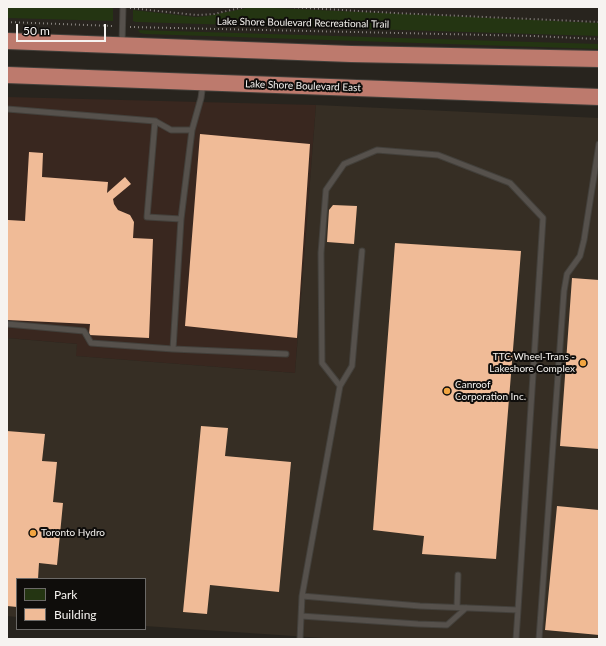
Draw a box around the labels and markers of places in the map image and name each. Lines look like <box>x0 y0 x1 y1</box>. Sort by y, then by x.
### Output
place label: TTC Wheel-Trans - Lakeshore Complex <box>489 351 575 374</box>
marker: TTC Wheel-Trans - Lakeshore Complex <box>578 358 588 368</box>
place label: Canroof Corporation Inc. <box>455 379 526 402</box>
marker: Canroof Corporation Inc. <box>442 386 452 396</box>
place label: Toronto Hydro <box>41 527 105 539</box>
marker: Toronto Hydro <box>28 528 38 538</box>

